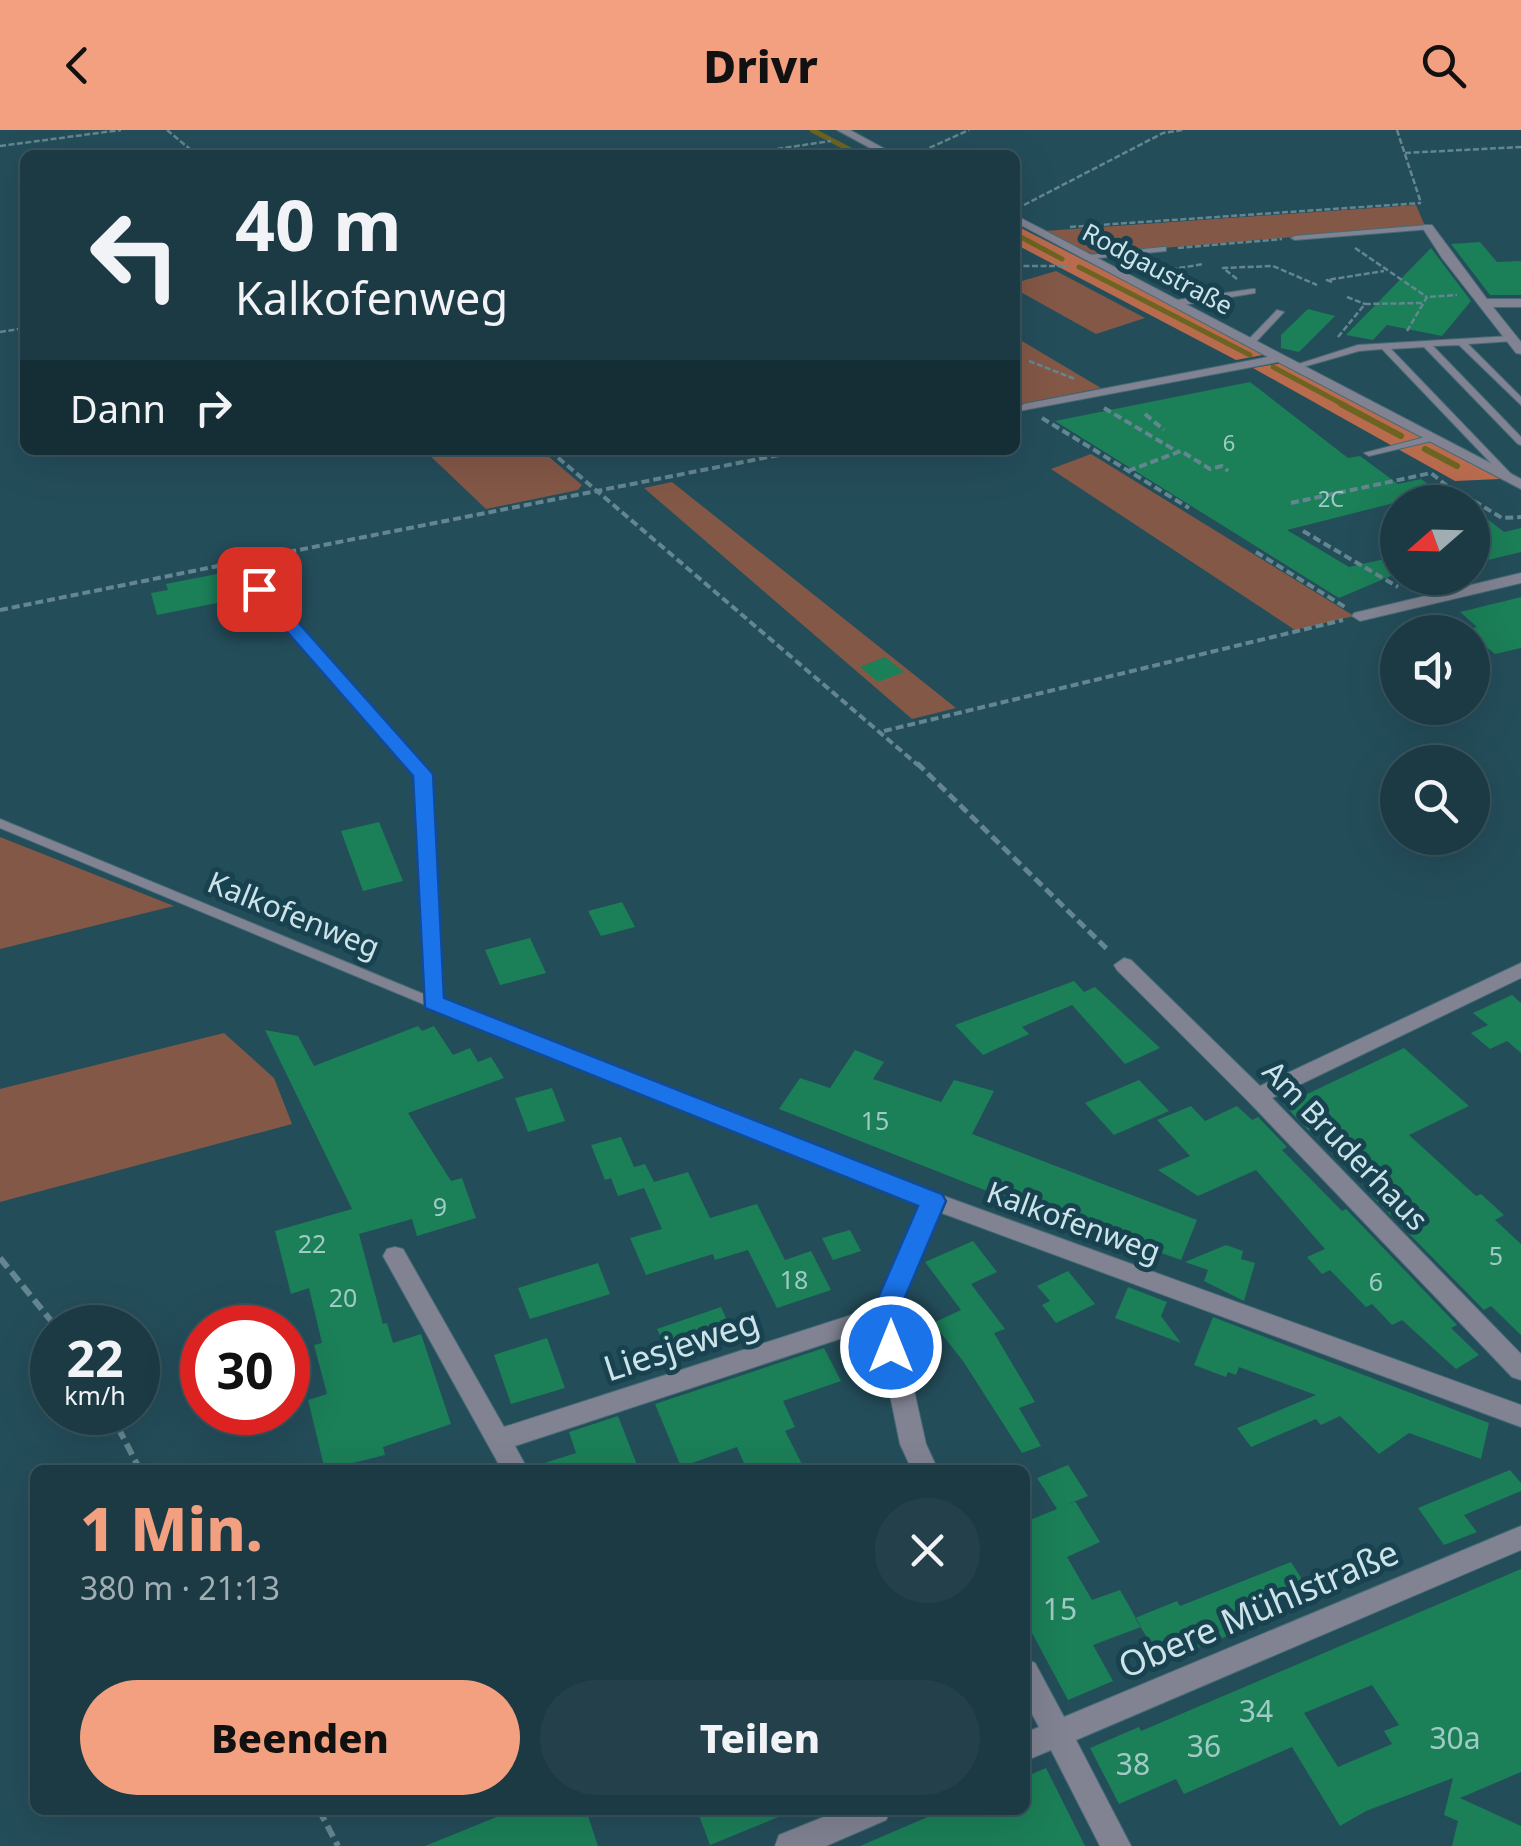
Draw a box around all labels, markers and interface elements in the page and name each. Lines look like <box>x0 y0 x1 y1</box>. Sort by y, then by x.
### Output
text: Drivr <box>703 35 818 96</box>
icon: back <box>50 38 105 93</box>
icon: search <box>1416 38 1471 93</box>
text: 40 m <box>235 176 402 272</box>
icon: left <box>70 190 200 320</box>
street label: Rodgaustraße <box>1077 214 1239 322</box>
text: Kalkofenweg <box>235 267 508 328</box>
icon: right <box>186 380 241 435</box>
text: Dann <box>70 382 166 434</box>
house number: 6 <box>1223 427 1235 457</box>
house number: 2C <box>1318 483 1344 513</box>
north arrow <box>1380 485 1490 595</box>
map controls <box>1380 485 1490 855</box>
pin <box>217 547 302 632</box>
icon: arrive <box>232 562 287 617</box>
button: sound <box>1380 615 1490 725</box>
button: search <box>1380 745 1490 855</box>
street label: Kalkofenweg <box>202 861 386 967</box>
street label: Am Bruderhaus <box>1254 1051 1438 1239</box>
house number: 15 <box>861 1103 889 1137</box>
street label: Kalkofenweg <box>981 1171 1167 1271</box>
house number: 9 <box>433 1189 447 1223</box>
house number: 22 <box>298 1226 326 1260</box>
house number: 5 <box>1489 1238 1503 1272</box>
house number: 18 <box>780 1262 808 1296</box>
house number: 6 <box>1369 1264 1383 1298</box>
house number: 20 <box>329 1280 357 1314</box>
position arrow <box>839 1295 943 1399</box>
street label: Liesjeweg <box>597 1297 765 1391</box>
speed limit sign: 30 <box>180 1305 310 1435</box>
text: 22 <box>66 1324 124 1392</box>
text: km/h <box>64 1378 126 1412</box>
text: 1 Min. <box>80 1487 263 1569</box>
button: close <box>875 1498 980 1603</box>
street label: Obere Mühlstraße <box>1111 1528 1405 1688</box>
text: 380 m · 21:13 <box>80 1566 280 1609</box>
house number: 15 <box>1043 1588 1077 1629</box>
button: Beenden <box>80 1680 520 1795</box>
button: Teilen <box>540 1680 980 1795</box>
house number: 34 <box>1239 1690 1273 1731</box>
house number: 30a <box>1429 1717 1481 1758</box>
house number: 36 <box>1187 1725 1221 1766</box>
house number: 38 <box>1116 1743 1150 1784</box>

